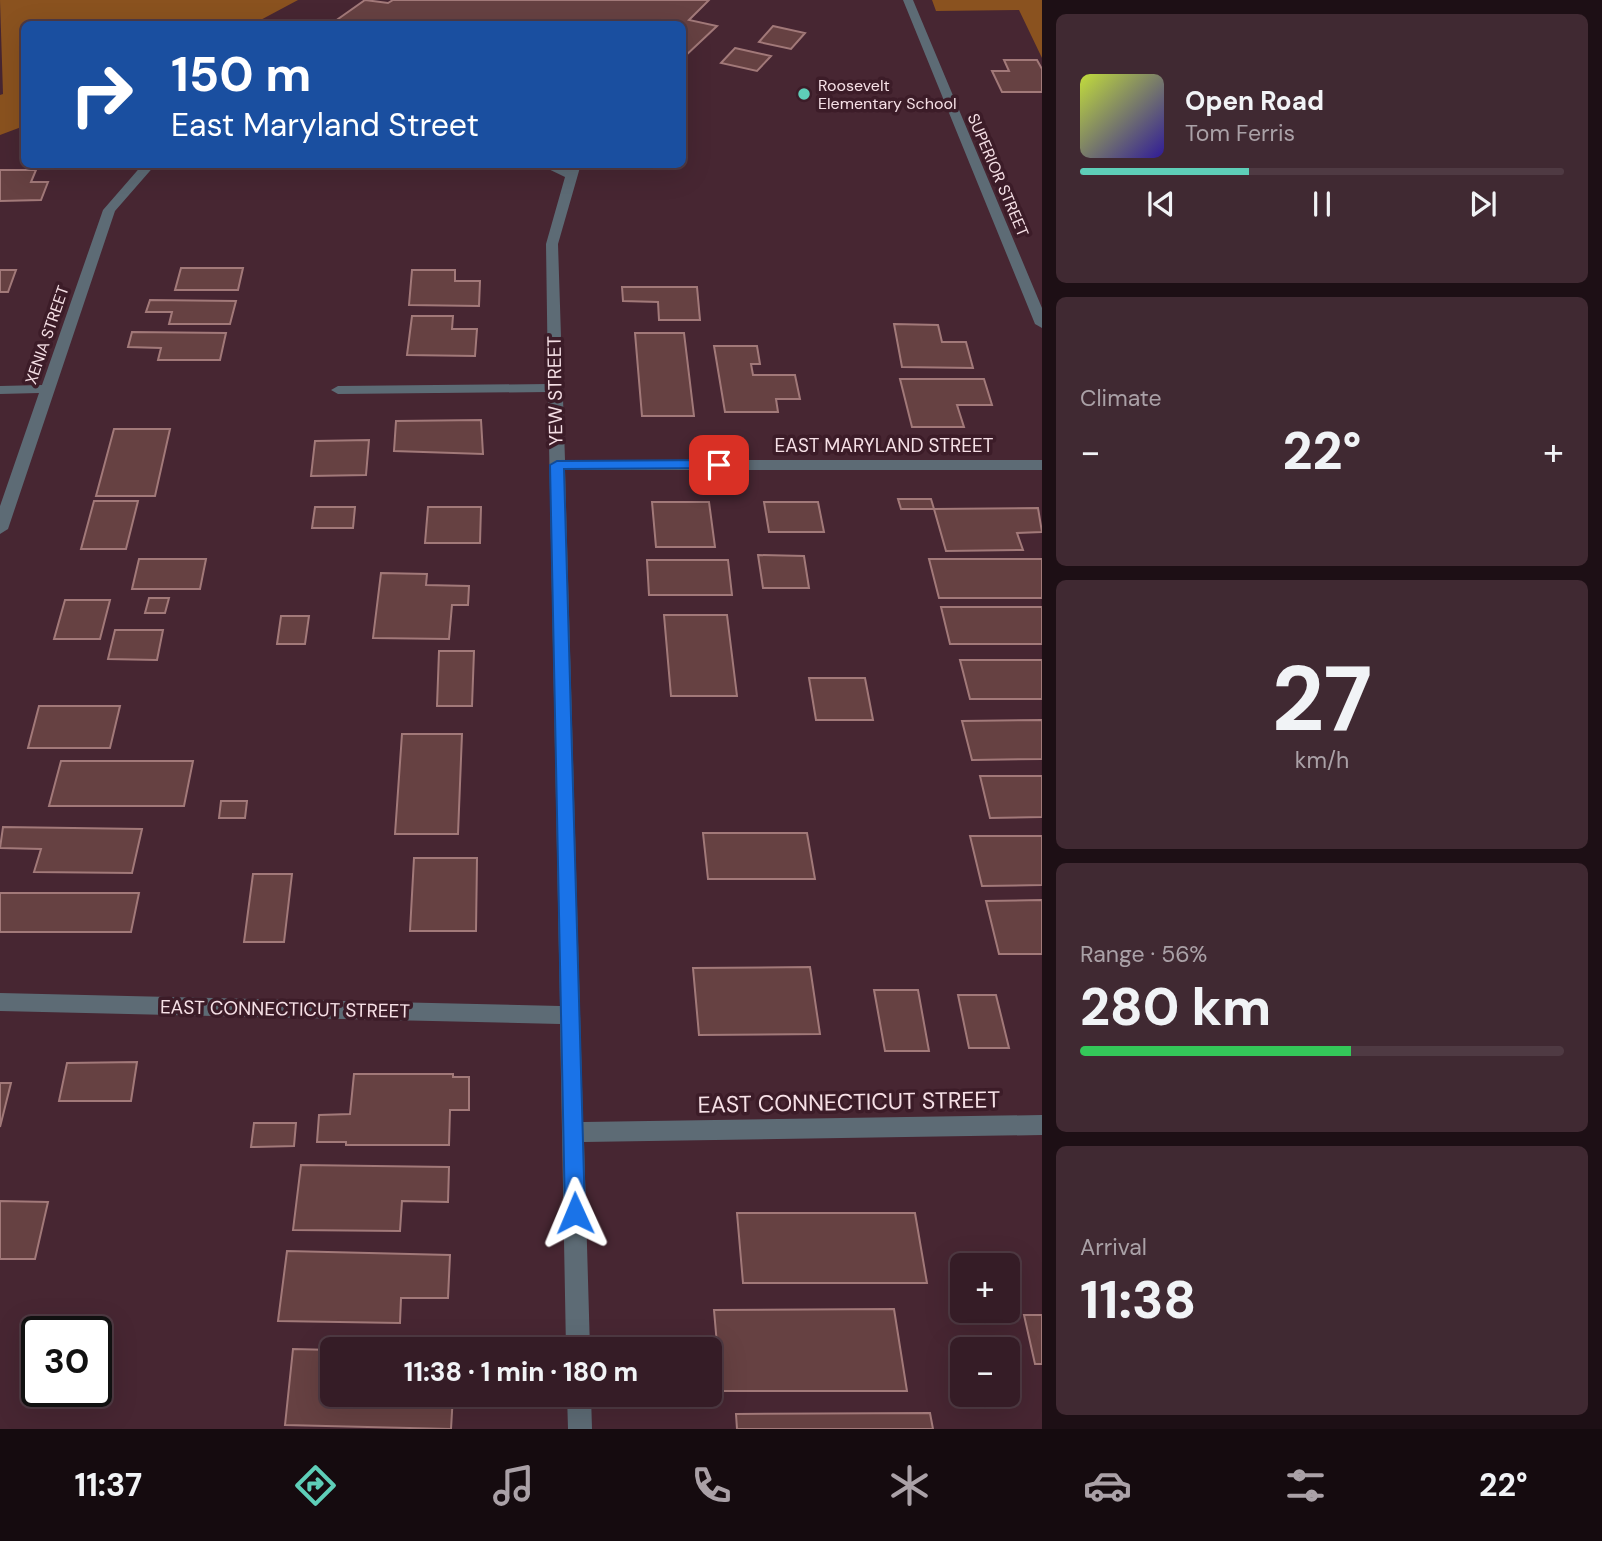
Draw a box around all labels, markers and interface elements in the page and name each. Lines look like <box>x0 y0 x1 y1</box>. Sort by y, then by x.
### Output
text: 150 m <box>171 42 311 106</box>
icon: right <box>56 49 147 140</box>
place label: Roosevelt Elementary School <box>818 75 956 114</box>
text: Open Road <box>1185 84 1324 118</box>
marker: Roosevelt Elementary School <box>796 86 812 102</box>
text: East Maryland Street <box>171 104 479 146</box>
street label: SUPERIOR STREET <box>963 110 1033 240</box>
text: Tom Ferris <box>1185 118 1295 148</box>
icon: previous <box>1142 185 1180 223</box>
icon: pause <box>1303 185 1341 223</box>
icon: next <box>1464 185 1502 223</box>
street label: XENIA STREET <box>20 283 74 387</box>
street label: YEW STREET <box>542 335 568 446</box>
text: Climate <box>1080 383 1162 413</box>
text: 22° <box>1282 417 1362 485</box>
text: − <box>1080 427 1101 477</box>
text: + <box>1543 427 1564 477</box>
street label: EAST MARYLAND STREET <box>775 433 994 458</box>
pin <box>689 435 749 495</box>
icon: arrive <box>700 446 738 484</box>
text: 27 <box>1272 640 1372 758</box>
text: km/h <box>1295 745 1349 775</box>
text: Range · 56% <box>1080 939 1207 969</box>
text: 280 km <box>1080 973 1271 1041</box>
street label: EAST CONNECTICUT STREET <box>160 994 411 1024</box>
street label: EAST CONNECTICUT STREET <box>697 1084 1001 1120</box>
position arrow <box>538 1176 612 1250</box>
text: Arrival <box>1080 1232 1147 1262</box>
map controls <box>950 1253 1020 1407</box>
button: + <box>950 1253 1020 1323</box>
text: 11:38 <box>1080 1266 1196 1334</box>
speed limit sign: 30 <box>21 1316 112 1407</box>
button: − <box>950 1337 1020 1407</box>
text: 11:38 · 1 min · 180 m <box>404 1355 638 1389</box>
icon: directions <box>291 1461 340 1510</box>
icon: music <box>489 1461 538 1510</box>
icon: phone <box>687 1461 736 1510</box>
icon: climate <box>885 1461 934 1510</box>
icon: car <box>1083 1461 1132 1510</box>
icon: filters <box>1281 1461 1330 1510</box>
text: 11:37 <box>74 1464 142 1506</box>
text: 22° <box>1479 1464 1528 1506</box>

